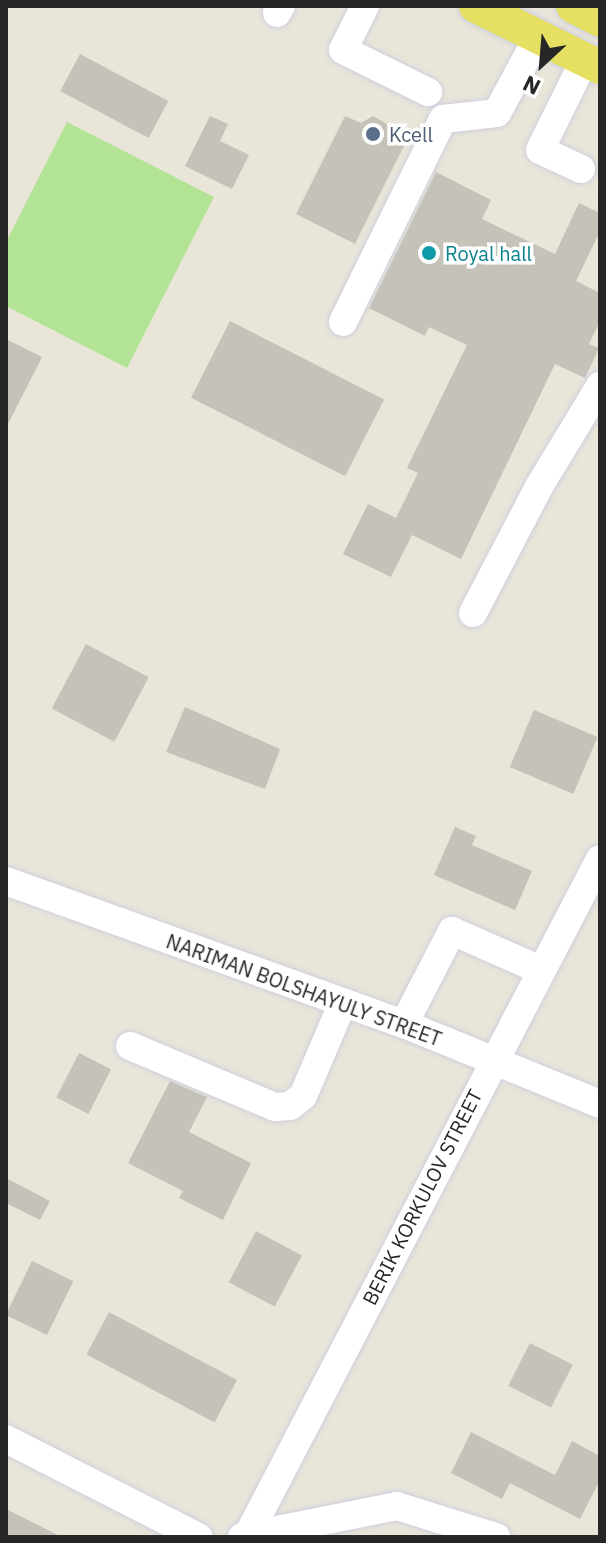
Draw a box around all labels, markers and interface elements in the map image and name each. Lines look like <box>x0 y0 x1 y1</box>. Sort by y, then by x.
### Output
north arrow <box>502 24 582 104</box>
text: N <box>518 69 545 103</box>
place label: Kcell <box>389 122 433 146</box>
marker: Kcell <box>364 125 382 143</box>
place label: Royal hall <box>445 241 532 265</box>
marker: Royal hall <box>420 244 438 262</box>
street label: NARIMAN BOLSHAYULY STREET <box>163 929 445 1051</box>
street label: BERIK KORKULOV STREET <box>357 1085 487 1309</box>

